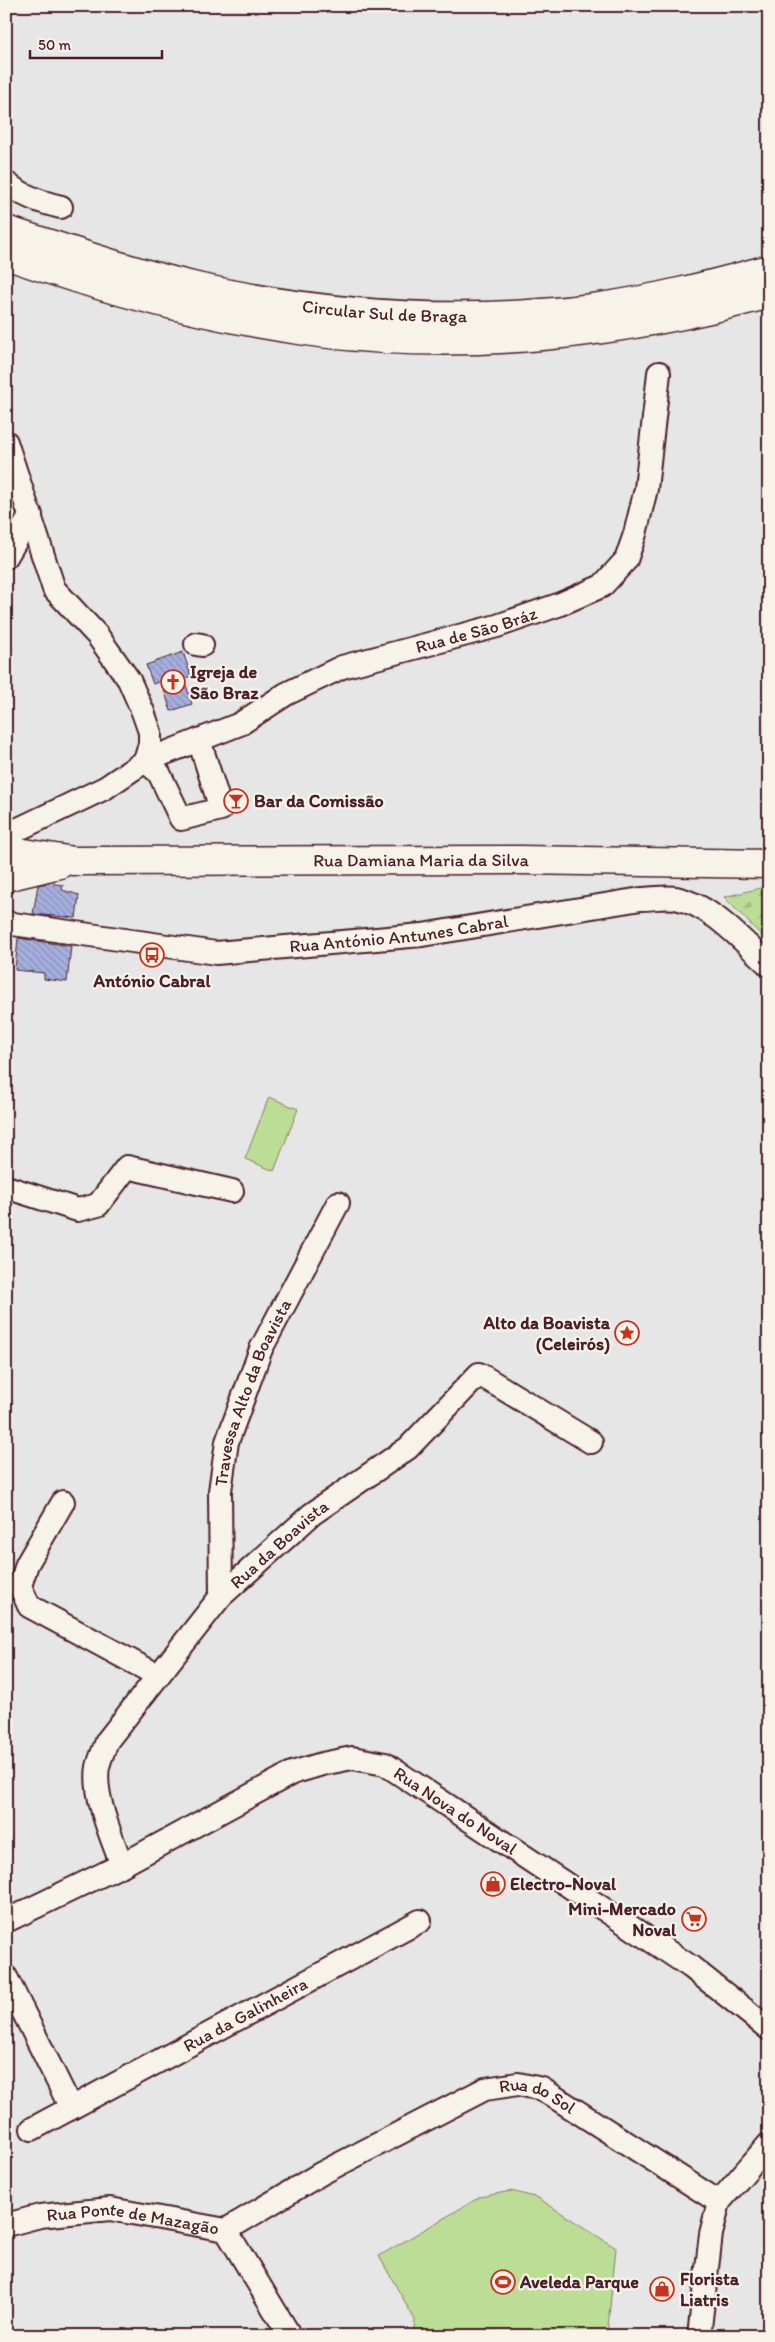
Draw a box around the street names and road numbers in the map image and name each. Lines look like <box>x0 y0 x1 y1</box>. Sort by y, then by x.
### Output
street label: Circular Sul de Braga <box>301 295 468 327</box>
street label: Rua de São Bráz <box>413 602 540 658</box>
street label: Rua Damiana Maria da Silva <box>313 849 530 871</box>
street label: Rua António Antunes Cabral <box>289 910 510 958</box>
street label: Travessa Alto da Boavista <box>210 1295 297 1488</box>
street label: Rua da Boavista <box>226 1495 333 1593</box>
street label: Rua Nova do Noval <box>389 1762 521 1860</box>
street label: Rua da Galinheira <box>179 1972 311 2057</box>
street label: Rua do Sol <box>497 2073 580 2119</box>
street label: Rua Ponte de Mazagão <box>46 2198 221 2240</box>

